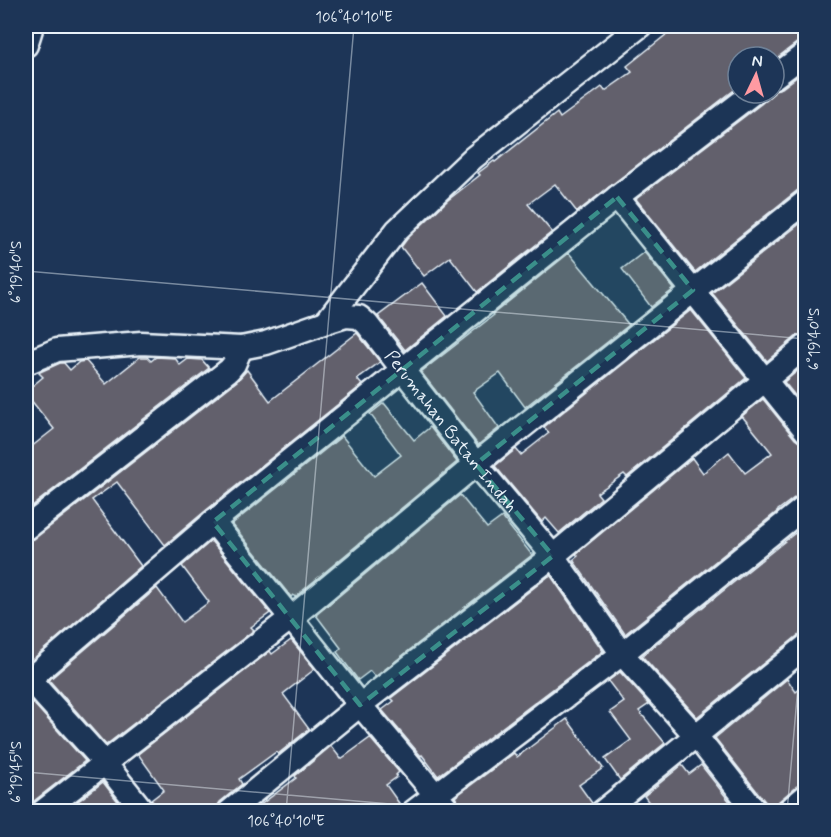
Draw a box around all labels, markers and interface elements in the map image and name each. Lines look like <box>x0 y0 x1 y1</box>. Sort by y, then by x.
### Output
text: 106°40'10"E <box>315 8 393 28</box>
north arrow <box>726 45 786 105</box>
text: N <box>751 51 763 72</box>
text: 6°19'40"S <box>7 241 27 303</box>
text: 6°19'40"S <box>805 308 825 370</box>
street label: Perumahan Batan Indah <box>379 345 523 518</box>
text: 6°19'45"S <box>7 741 27 803</box>
text: 106°40'10"E <box>247 812 325 832</box>

